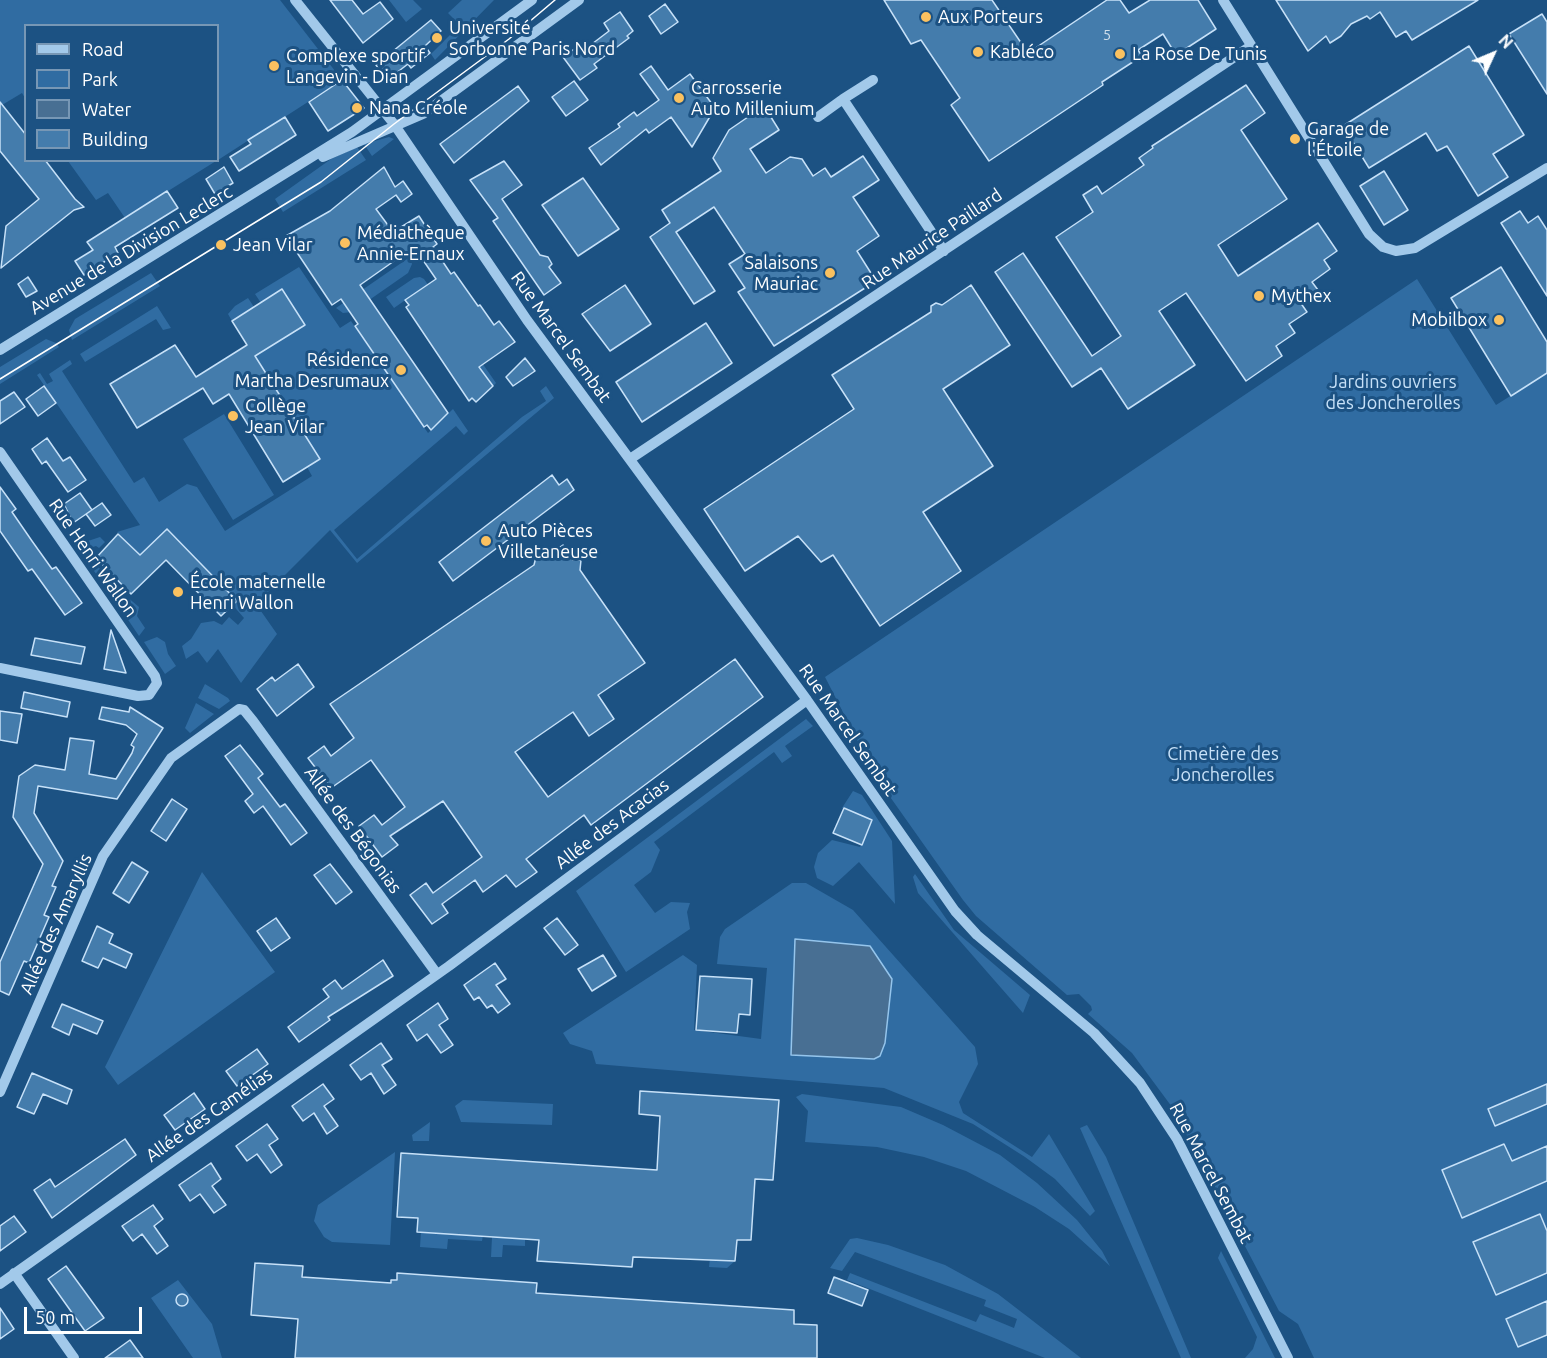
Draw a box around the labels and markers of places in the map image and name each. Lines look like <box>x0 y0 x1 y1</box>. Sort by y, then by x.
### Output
place label: Aux Porteurs <box>938 6 1043 28</box>
marker: Aux Porteurs <box>919 10 933 24</box>
place label: Université Sorbonne Paris Nord <box>449 17 615 60</box>
marker: Université Sorbonne Paris Nord <box>430 31 444 45</box>
place label: Kabléco <box>990 41 1054 63</box>
place label: La Rose De Tunis <box>1132 43 1267 65</box>
place label: Complexe sportif Langevin - Dian <box>286 45 425 88</box>
marker: Kabléco <box>971 45 985 59</box>
marker: La Rose De Tunis <box>1113 47 1127 61</box>
marker: Complexe sportif Langevin - Dian <box>267 59 281 73</box>
place label: Carrosserie Auto Millenium <box>691 77 815 119</box>
marker: Carrosserie Auto Millenium <box>672 91 686 105</box>
place label: Nana Créole <box>369 97 468 119</box>
marker: Nana Créole <box>350 101 364 115</box>
place label: Garage de l'Étoile <box>1307 118 1389 160</box>
marker: Garage de l'Étoile <box>1288 132 1302 146</box>
place label: Médiathèque Annie-Ernaux <box>357 222 465 264</box>
place label: Jean Vilar <box>233 234 313 256</box>
marker: Médiathèque Annie-Ernaux <box>338 236 352 250</box>
marker: Jean Vilar <box>214 238 228 252</box>
place label: Salaisons Mauriac <box>744 252 818 294</box>
marker: Salaisons Mauriac <box>823 266 837 280</box>
place label: Mythex <box>1271 285 1332 307</box>
marker: Mythex <box>1252 289 1266 303</box>
place label: Mobilbox <box>1411 309 1487 331</box>
marker: Mobilbox <box>1492 313 1506 327</box>
place label: Résidence Martha Desrumaux <box>235 349 389 392</box>
marker: Résidence Martha Desrumaux <box>394 363 408 377</box>
place label: Collège Jean Vilar <box>245 395 325 438</box>
marker: Collège Jean Vilar <box>226 409 240 423</box>
place label: Auto Pièces Villetaneuse <box>498 520 598 562</box>
marker: Auto Pièces Villetaneuse <box>479 534 493 548</box>
place label: École maternelle Henri Wallon <box>190 571 326 614</box>
marker: École maternelle Henri Wallon <box>171 585 185 599</box>

